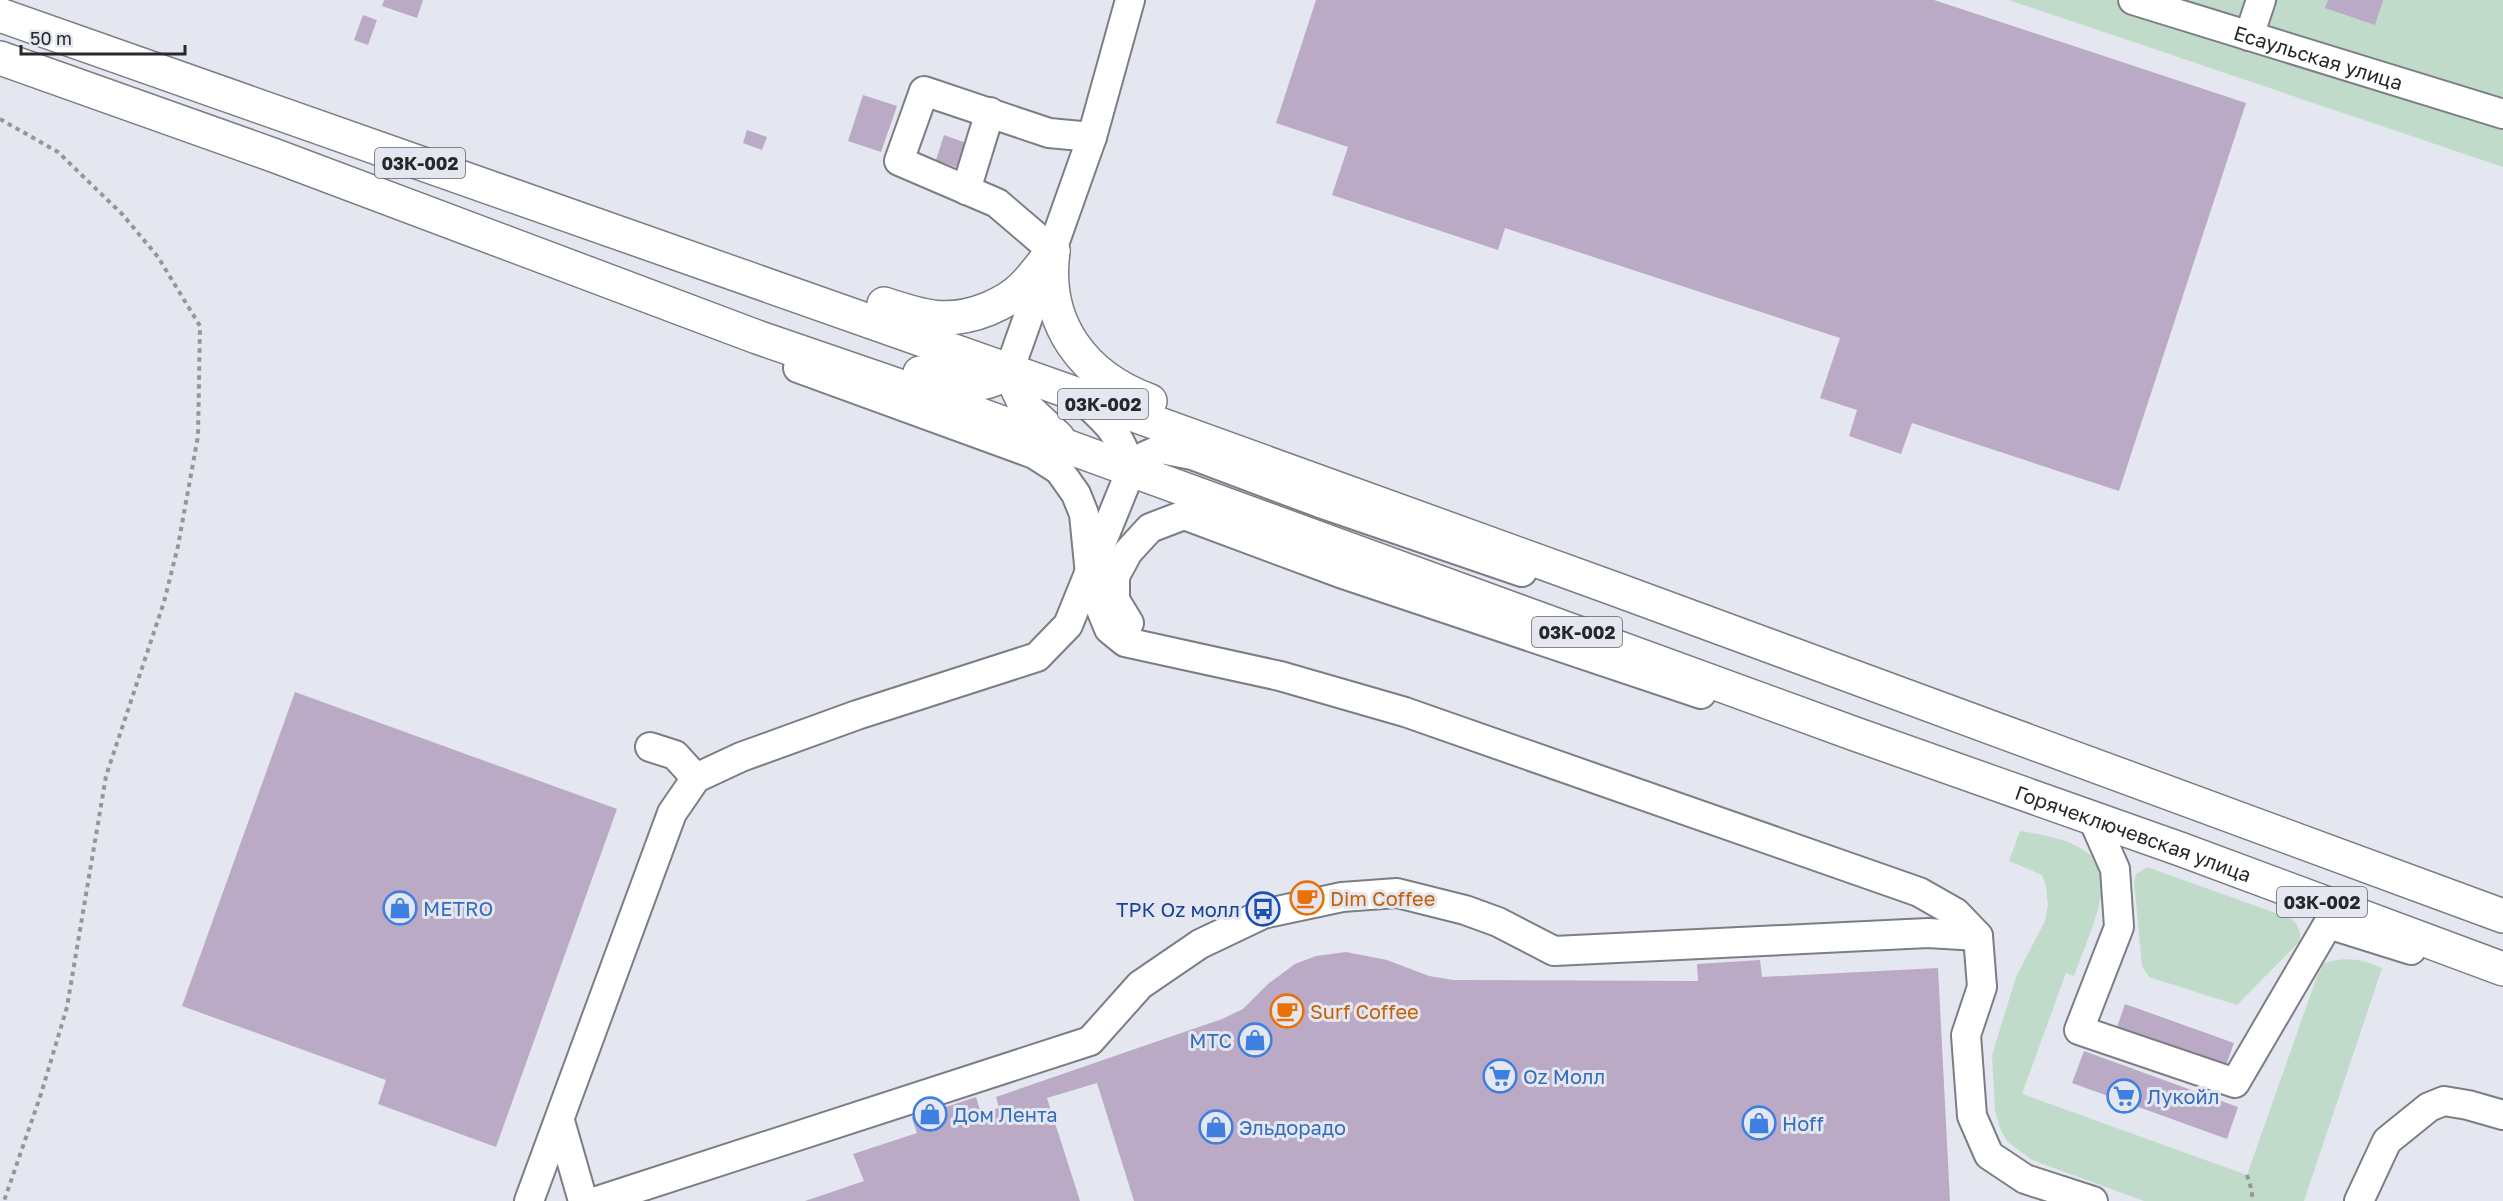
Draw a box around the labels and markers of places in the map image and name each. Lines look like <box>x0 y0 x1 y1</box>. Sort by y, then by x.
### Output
cafe icon: Dim Coffee <box>1289 880 1325 916</box>
place label: Dim Coffee <box>1330 886 1435 910</box>
shop icon: METRO <box>382 890 418 926</box>
bus stop icon: ТРК Oz молл <box>1245 891 1281 927</box>
place label: METRO <box>423 896 493 920</box>
place label: ТРК Oz молл <box>1116 897 1240 921</box>
cafe icon: Surf Coffee <box>1269 993 1305 1029</box>
place label: Surf Coffee <box>1310 999 1419 1023</box>
shop icon: МТС <box>1237 1022 1273 1058</box>
place label: МТС <box>1189 1028 1232 1052</box>
supermarket icon: Oz Молл <box>1482 1058 1518 1094</box>
place label: Oz Молл <box>1523 1064 1605 1088</box>
supermarket icon: Лукойл <box>2106 1078 2142 1114</box>
place label: Лукойл <box>2147 1084 2220 1108</box>
shop icon: Дом Лента <box>912 1096 948 1132</box>
place label: Дом Лента <box>953 1102 1058 1126</box>
shop icon: Hoff <box>1741 1105 1777 1141</box>
shop icon: Эльдорадо <box>1198 1109 1234 1145</box>
place label: Hoff <box>1782 1111 1824 1135</box>
place label: Эльдорадо <box>1239 1115 1346 1139</box>

